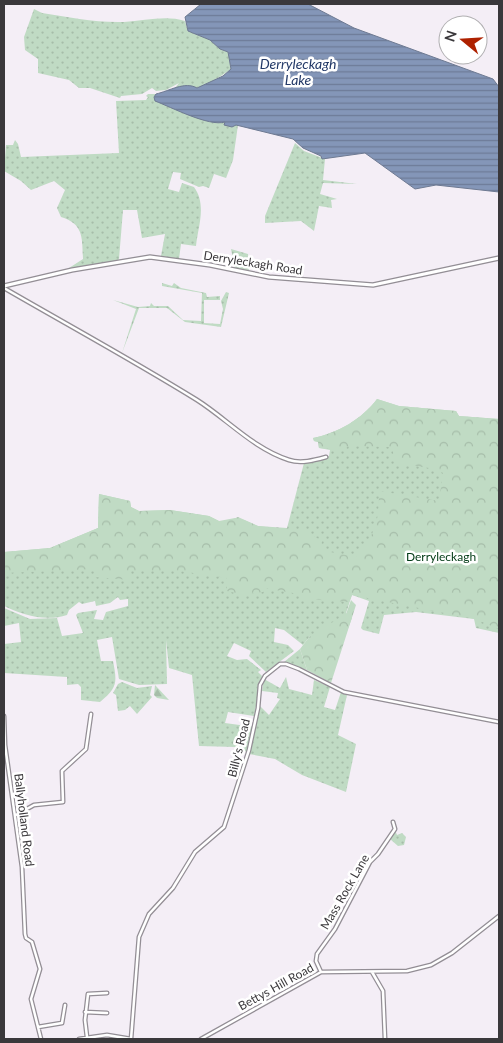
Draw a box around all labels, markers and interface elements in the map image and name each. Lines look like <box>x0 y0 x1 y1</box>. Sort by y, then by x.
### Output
north arrow <box>438 15 488 65</box>
text: N <box>440 28 460 44</box>
water label: Derryleckagh Lake <box>260 55 336 88</box>
street label: Derryleckagh Road <box>203 247 304 278</box>
park label: Derryleckagh <box>406 549 476 564</box>
street label: Billy's Road <box>224 717 253 779</box>
street label: Ballyholland Road <box>11 773 38 867</box>
street label: Mass Rock Lane <box>317 851 372 932</box>
street label: Bettys Hill Road <box>235 960 316 1013</box>

